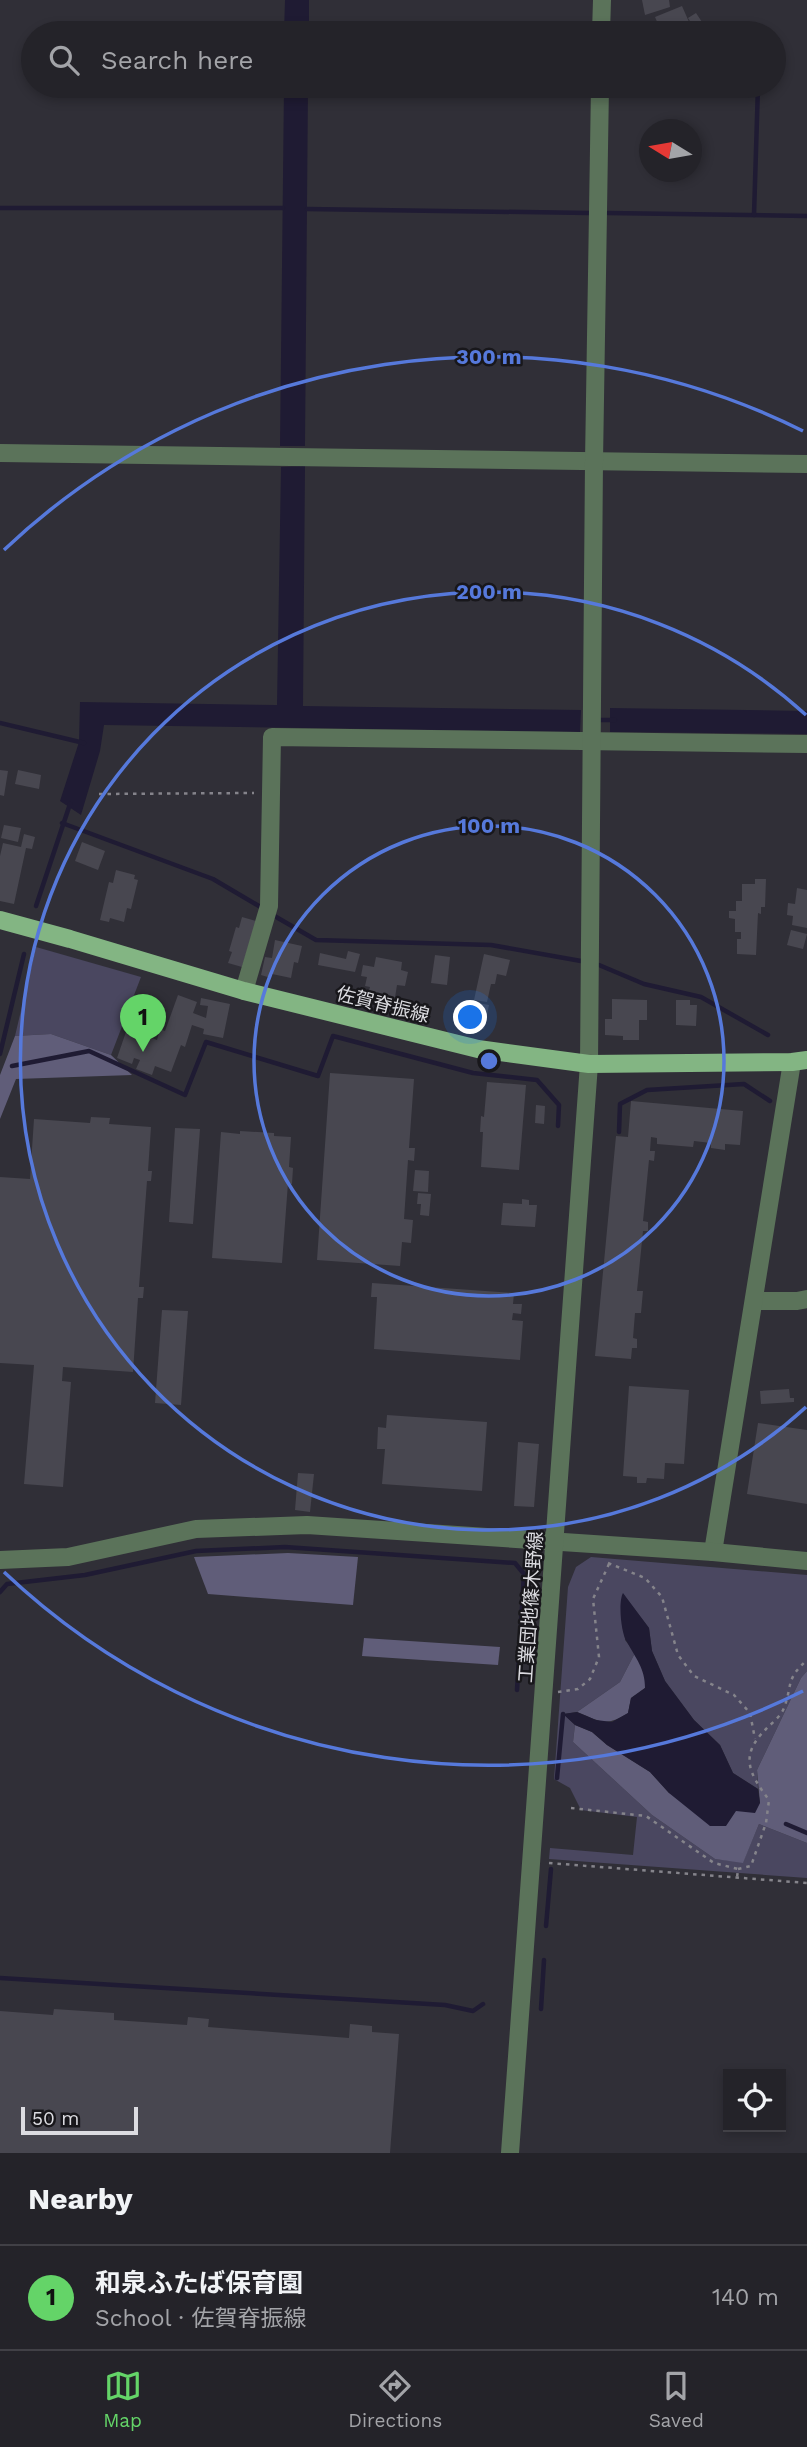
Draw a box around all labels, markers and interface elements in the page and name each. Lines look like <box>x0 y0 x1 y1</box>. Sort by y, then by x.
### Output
search box <box>21 21 786 98</box>
icon: search <box>45 41 83 79</box>
text: Search here <box>101 45 253 75</box>
north arrow <box>639 119 702 182</box>
text: 300 m <box>456 344 522 369</box>
text: 200 m <box>456 579 522 604</box>
text: 100 m <box>458 813 520 838</box>
street label: 佐賀脊振線 <box>334 982 432 1027</box>
pin: 1 <box>120 994 166 1052</box>
your location <box>453 1000 487 1034</box>
centre of rings <box>477 1049 501 1073</box>
street label: 工業団地篠木野線 <box>514 1530 547 1684</box>
map controls <box>723 2069 786 2132</box>
button: locate <box>723 2069 786 2132</box>
scale bar <box>21 2104 138 2136</box>
text: 50 m <box>32 2107 79 2130</box>
text: Nearby <box>28 2181 133 2216</box>
text: 和泉ふたば保育園 <box>95 2268 303 2298</box>
text: 1 <box>46 2284 56 2311</box>
text: 140 m <box>712 2284 779 2311</box>
text: School · 佐賀脊振線 <box>95 2305 307 2332</box>
tab: Map <box>103 2367 142 2432</box>
tab: Directions <box>348 2367 442 2432</box>
tab: Saved <box>649 2367 704 2432</box>

